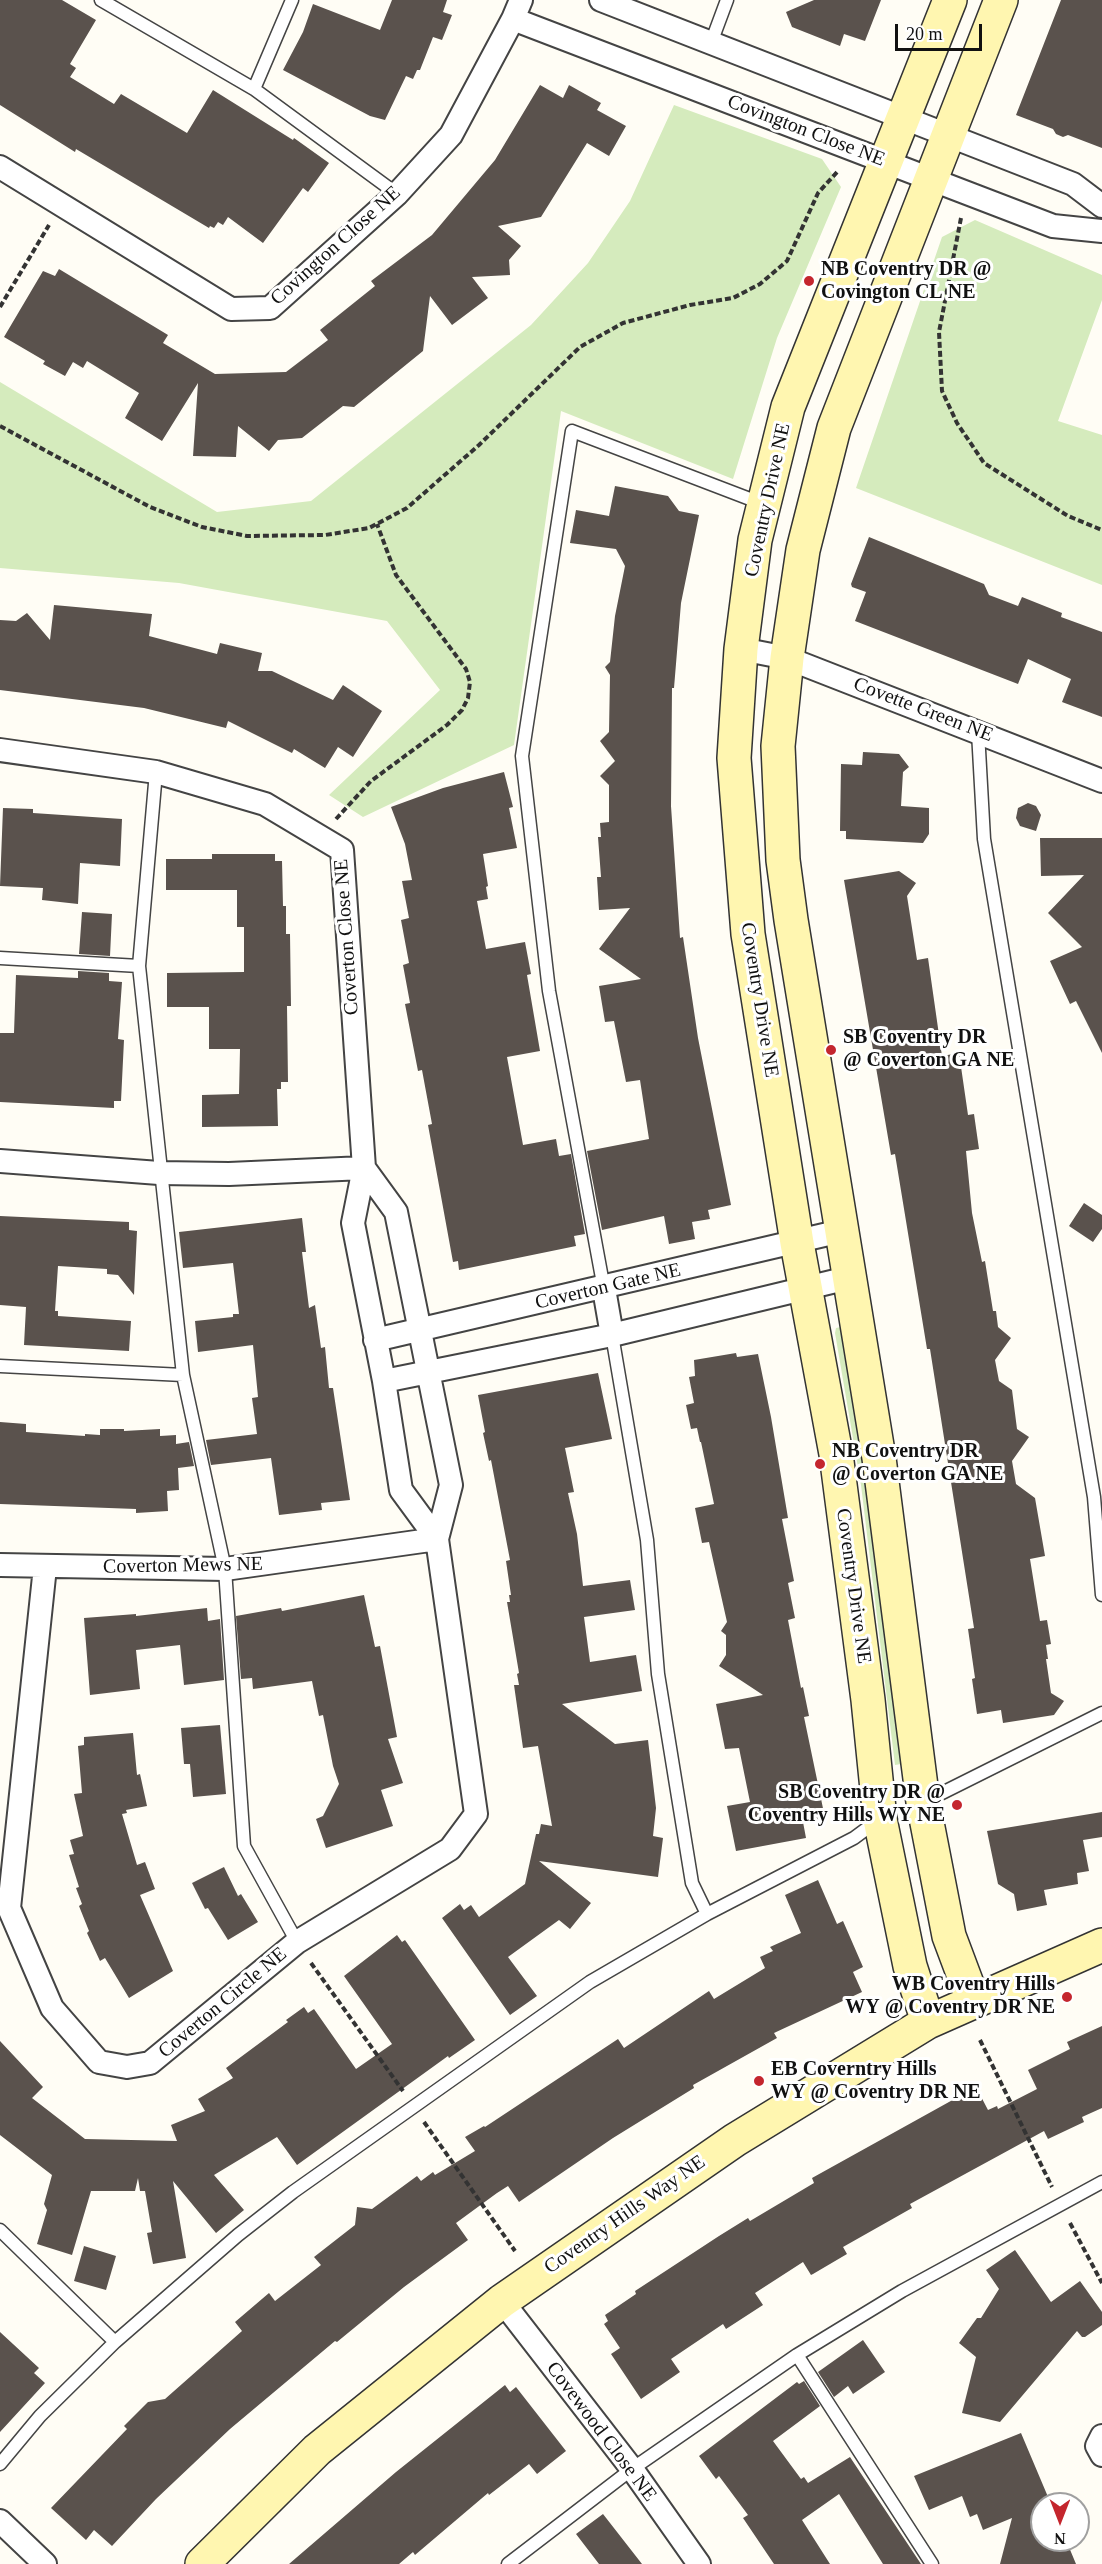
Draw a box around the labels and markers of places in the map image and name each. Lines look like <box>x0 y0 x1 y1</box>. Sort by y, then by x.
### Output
place label: NB Coventry DR @ Covington CL NE <box>821 258 991 305</box>
marker: NB Coventry DR @ Covington CL NE <box>802 274 816 288</box>
place label: SB Coventry DR @ Coverton GA NE <box>843 1026 1014 1073</box>
marker: SB Coventry DR @ Coverton GA NE <box>824 1043 838 1057</box>
place label: NB Coventry DR @ Coverton GA NE <box>832 1440 1003 1487</box>
marker: NB Coventry DR @ Coverton GA NE <box>813 1457 827 1471</box>
place label: SB Coventry DR @ Coventry Hills WY NE <box>748 1781 945 1828</box>
marker: SB Coventry DR @ Coventry Hills WY NE <box>950 1798 964 1812</box>
place label: WB Coventry Hills WY @ Coventry DR NE <box>845 1973 1055 2020</box>
marker: WB Coventry Hills WY @ Coventry DR NE <box>1060 1990 1074 2004</box>
place label: EB Coverntry Hills WY @ Coventry DR NE <box>771 2058 981 2105</box>
marker: EB Coverntry Hills WY @ Coventry DR NE <box>752 2074 766 2088</box>

